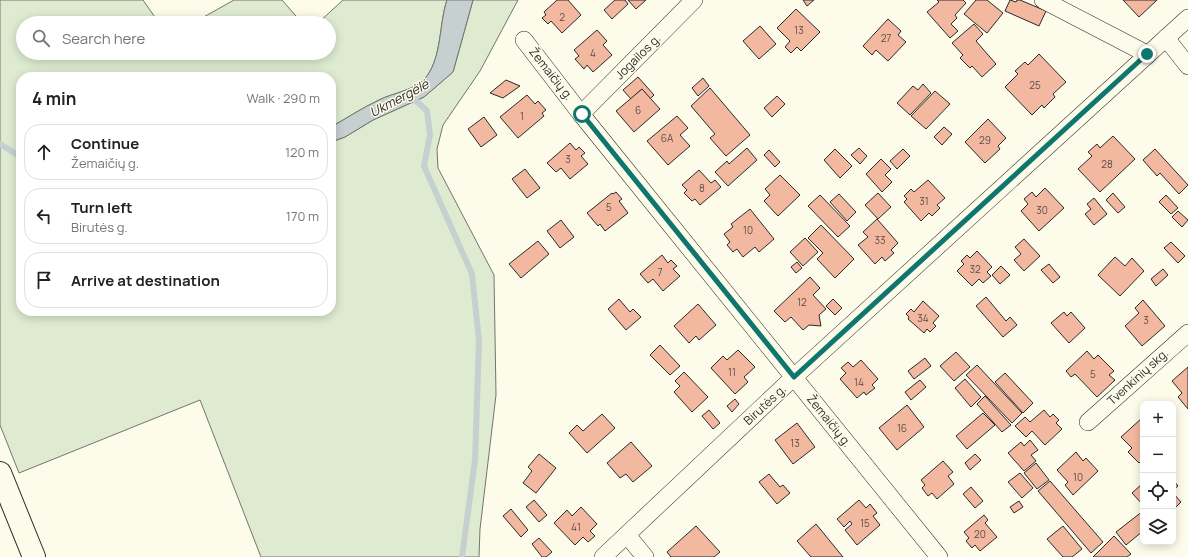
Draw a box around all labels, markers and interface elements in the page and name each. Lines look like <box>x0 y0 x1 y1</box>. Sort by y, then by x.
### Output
house number: 2 <box>559 10 565 24</box>
search box <box>16 16 336 60</box>
house number: 13 <box>794 23 804 37</box>
icon: search <box>30 27 52 49</box>
text: Search here <box>62 28 145 49</box>
street label: Jogailos g. <box>611 30 664 83</box>
house number: 27 <box>881 31 891 45</box>
street label: Žemaičių g. <box>525 44 577 104</box>
route end <box>1138 45 1156 63</box>
house number: 4 <box>590 46 596 60</box>
water label: Ukmergėlė <box>366 74 433 121</box>
house number: 25 <box>1029 78 1041 92</box>
text: 4 min <box>32 87 76 110</box>
text: Walk · 290 m <box>247 89 320 107</box>
house number: 6 <box>635 103 641 117</box>
route start <box>573 105 591 123</box>
house number: 1 <box>520 109 524 123</box>
house number: 6A <box>661 131 674 145</box>
text: Continue <box>71 133 139 154</box>
house number: 29 <box>979 133 991 147</box>
icon: ahead <box>33 141 55 163</box>
text: 120 m <box>285 143 319 161</box>
house number: 3 <box>565 152 571 166</box>
text: Žemaičių g. <box>71 154 139 172</box>
house number: 28 <box>1101 157 1113 171</box>
house number: 8 <box>699 181 705 195</box>
house number: 31 <box>919 194 929 208</box>
text: Turn left <box>71 197 133 218</box>
house number: 5 <box>606 200 612 214</box>
house number: 30 <box>1036 203 1048 217</box>
icon: left <box>33 205 55 227</box>
text: 170 m <box>286 207 319 225</box>
text: Birutės g. <box>71 218 128 236</box>
house number: 10 <box>743 223 753 237</box>
house number: 33 <box>874 233 886 247</box>
house number: 32 <box>969 262 981 276</box>
house number: 7 <box>657 265 663 279</box>
icon: arrive <box>33 269 55 291</box>
text: Arrive at destination <box>71 270 220 291</box>
house number: 12 <box>797 295 807 309</box>
house number: 34 <box>917 311 929 325</box>
house number: 3 <box>1143 313 1149 327</box>
street label: Tvenkinių skg. <box>1103 345 1172 409</box>
house number: 11 <box>728 365 736 379</box>
house number: 5 <box>1090 367 1096 381</box>
house number: 14 <box>854 375 864 389</box>
street label: Birutės g. <box>740 381 790 429</box>
street label: Žemaičių g. <box>803 391 856 450</box>
map controls <box>1140 401 1176 545</box>
button: + <box>1140 401 1176 437</box>
house number: 16 <box>897 421 907 435</box>
house number: 13 <box>790 436 800 450</box>
button: − <box>1140 437 1176 473</box>
house number: 10 <box>1073 470 1083 484</box>
button: locate <box>1140 473 1176 509</box>
button: layers <box>1140 509 1176 545</box>
house number: 15 <box>860 516 870 530</box>
house number: 41 <box>571 520 581 534</box>
house number: 20 <box>974 527 986 541</box>

